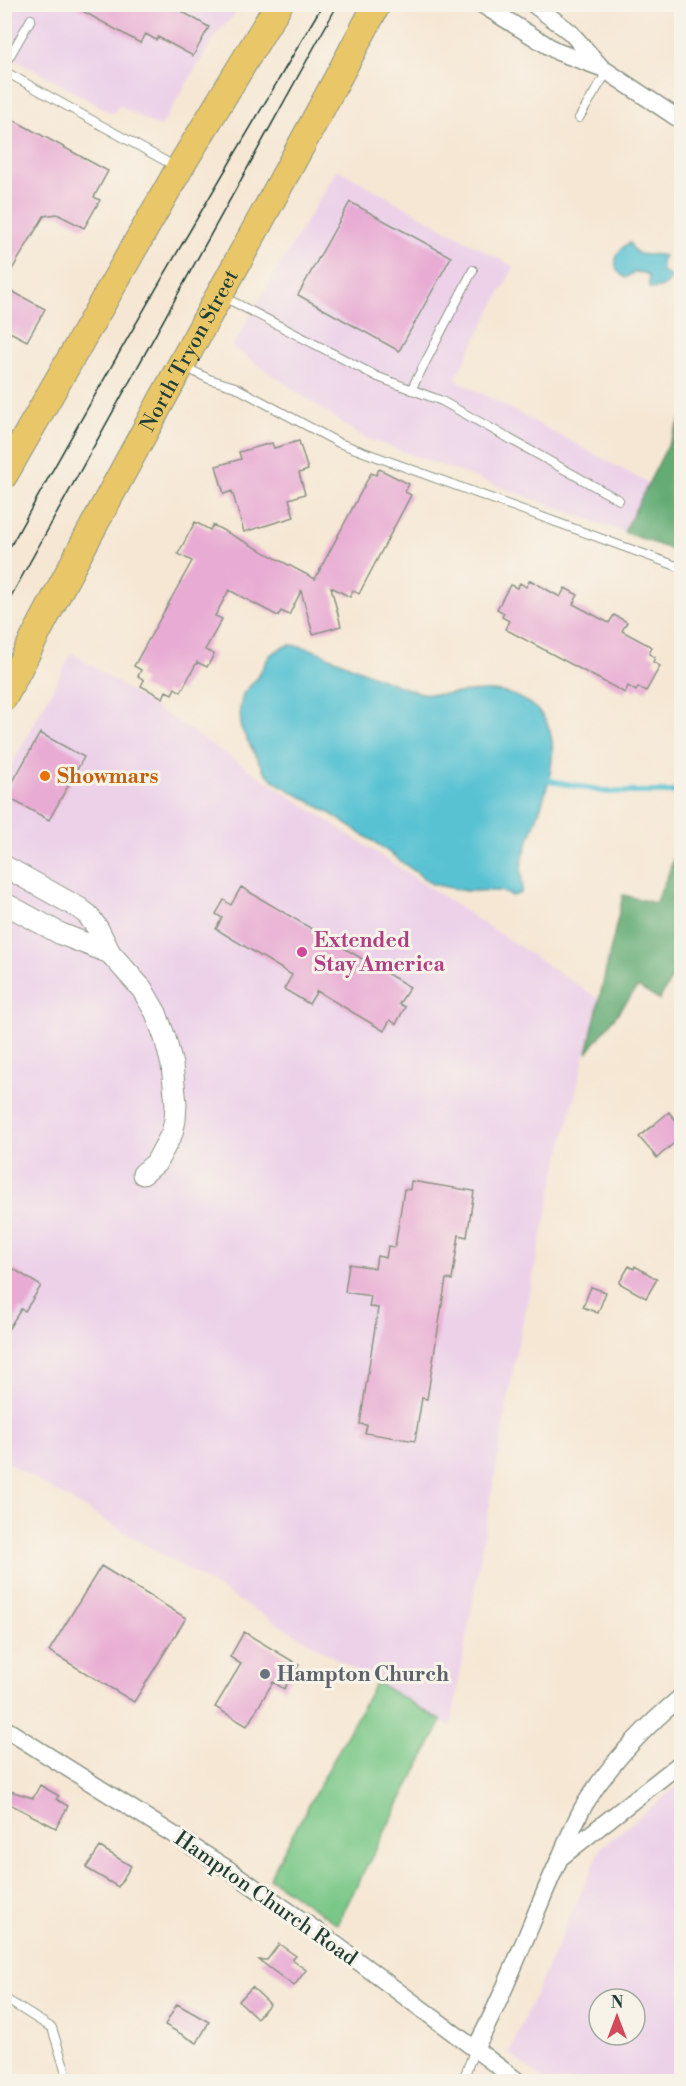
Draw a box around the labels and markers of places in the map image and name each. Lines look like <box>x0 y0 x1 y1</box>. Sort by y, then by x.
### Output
place label: Showmars <box>57 764 159 790</box>
marker: Showmars <box>38 769 52 783</box>
place label: Extended Stay America <box>314 928 445 978</box>
marker: Extended Stay America <box>295 945 309 959</box>
place label: Hampton Church <box>277 1662 449 1688</box>
marker: Hampton Church <box>258 1667 272 1681</box>

